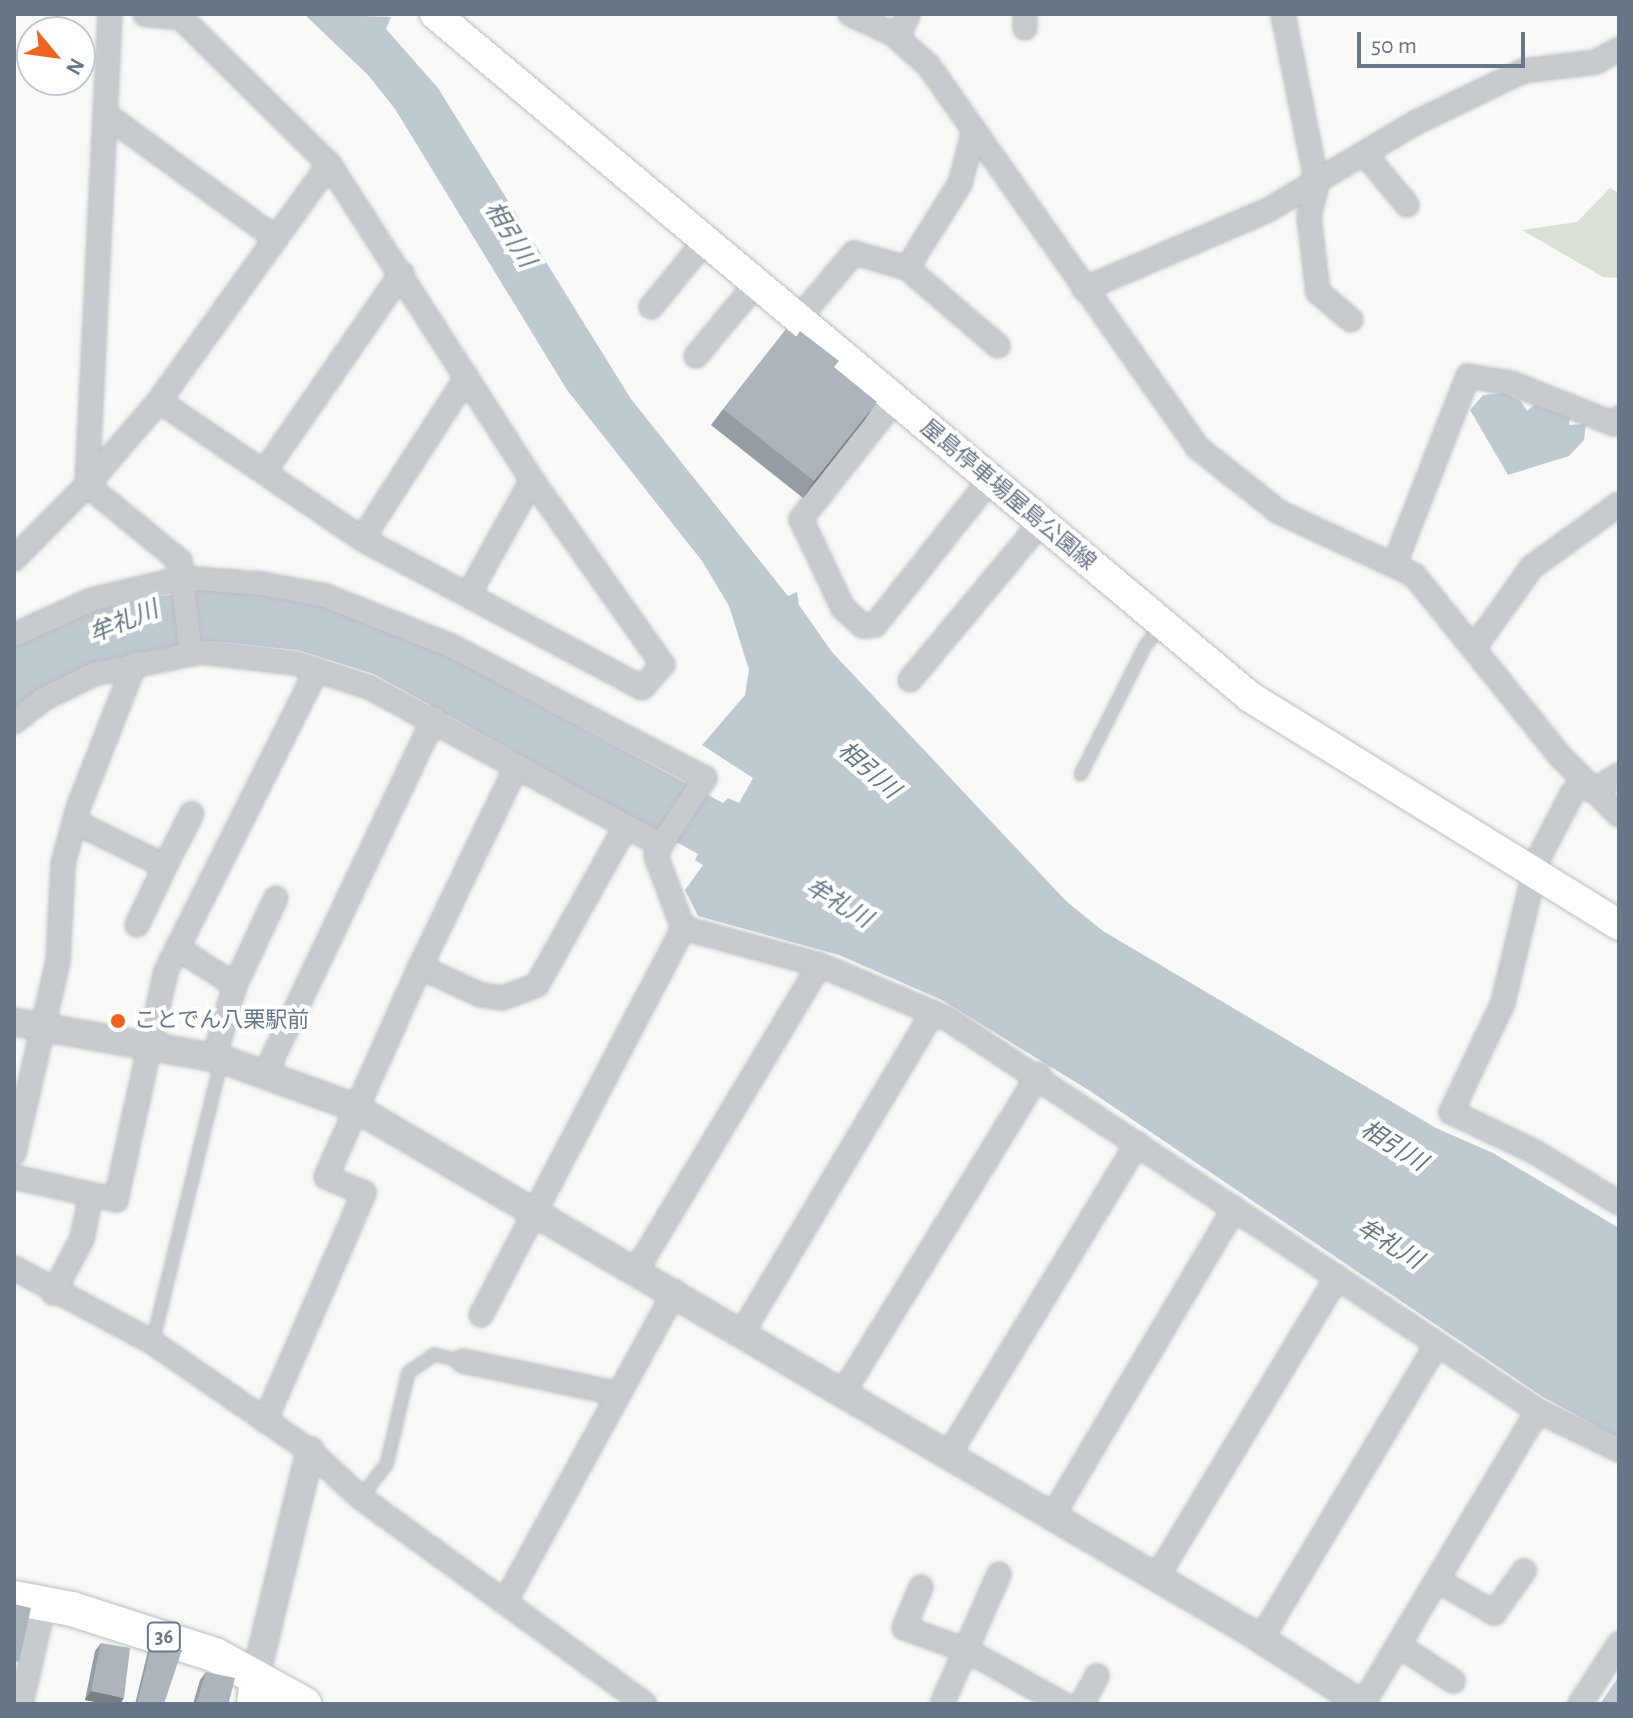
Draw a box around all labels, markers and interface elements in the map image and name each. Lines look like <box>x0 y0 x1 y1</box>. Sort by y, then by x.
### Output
north arrow <box>16 16 96 96</box>
scale bar <box>1361 16 1529 66</box>
text: 50 m <box>1371 34 1417 58</box>
text: N <box>62 55 89 79</box>
water label: 相引川 <box>478 197 540 273</box>
street label: 屋島停車場屋島公園線 <box>915 414 1101 576</box>
water label: 牟礼川 <box>85 596 163 650</box>
water label: 相引川 <box>831 737 905 805</box>
water label: 牟礼川 <box>800 873 876 935</box>
place label: ことでん八栗駅前 <box>134 1008 310 1034</box>
marker: ことでん八栗駅前 <box>109 1012 127 1030</box>
water label: 相引川 <box>1355 1116 1431 1178</box>
water label: 牟礼川 <box>1351 1214 1427 1276</box>
road number: 36 <box>146 1621 182 1653</box>

